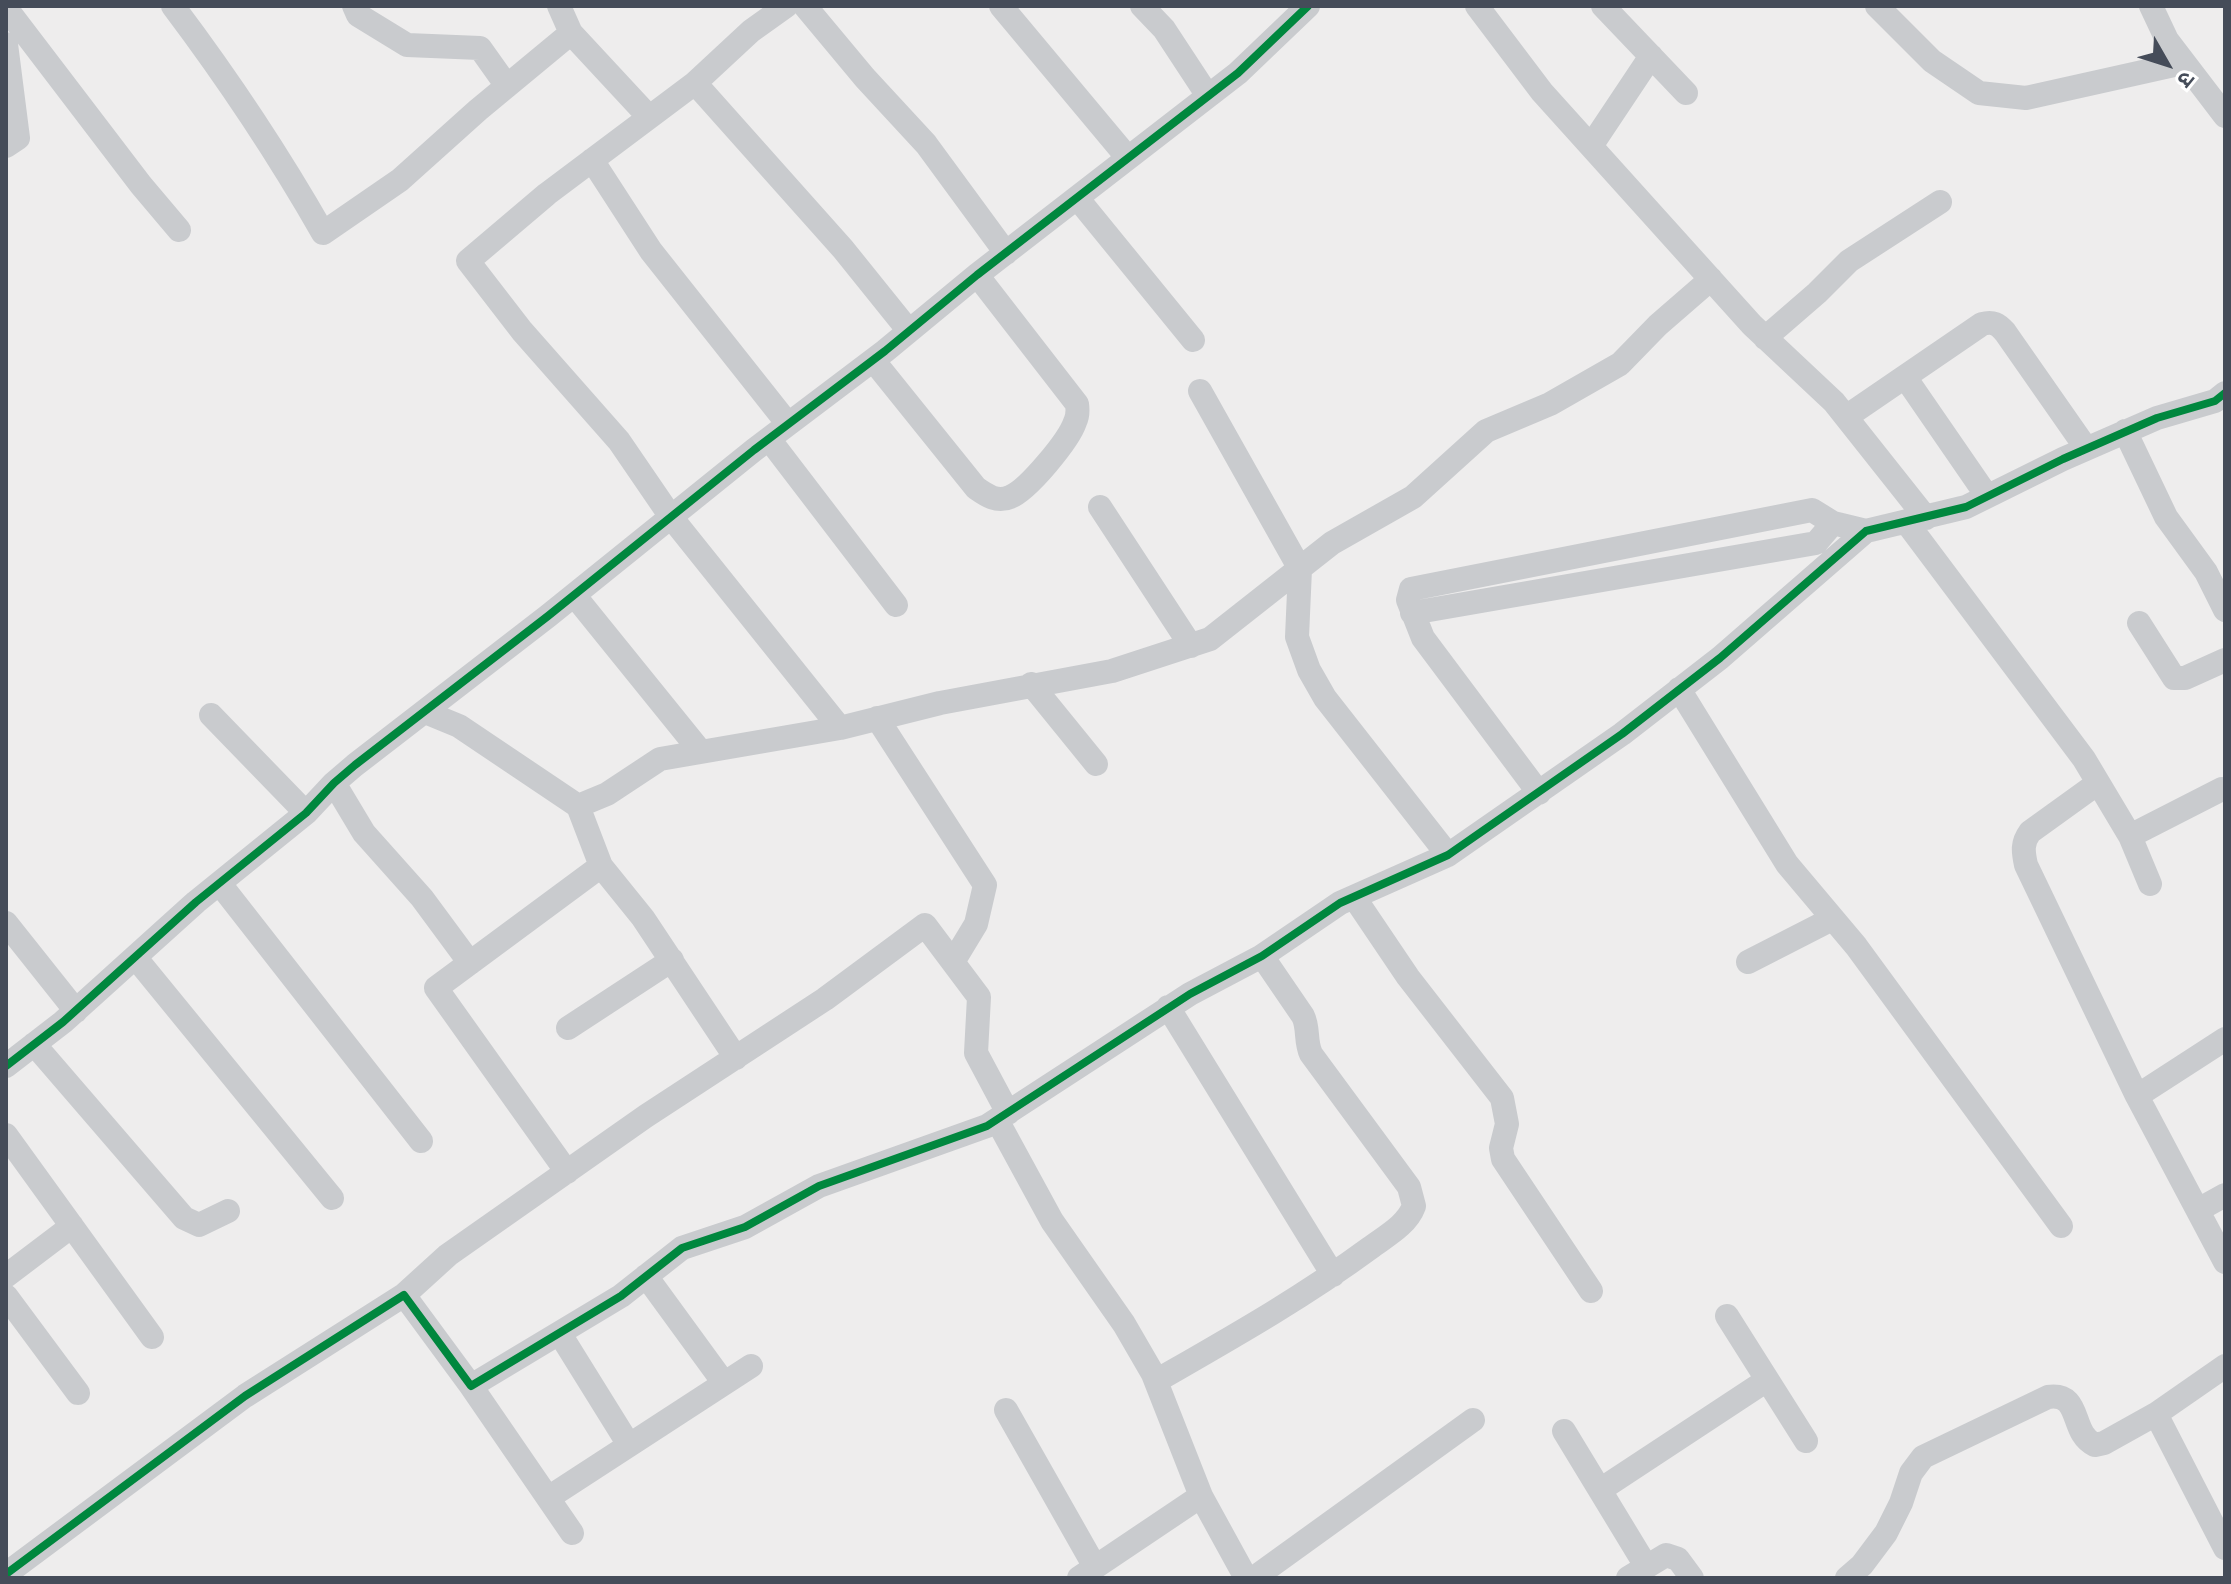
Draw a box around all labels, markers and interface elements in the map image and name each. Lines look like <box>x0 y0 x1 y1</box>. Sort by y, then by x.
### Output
north arrow <box>2127 24 2207 104</box>
text: उ <box>2171 66 2201 93</box>

